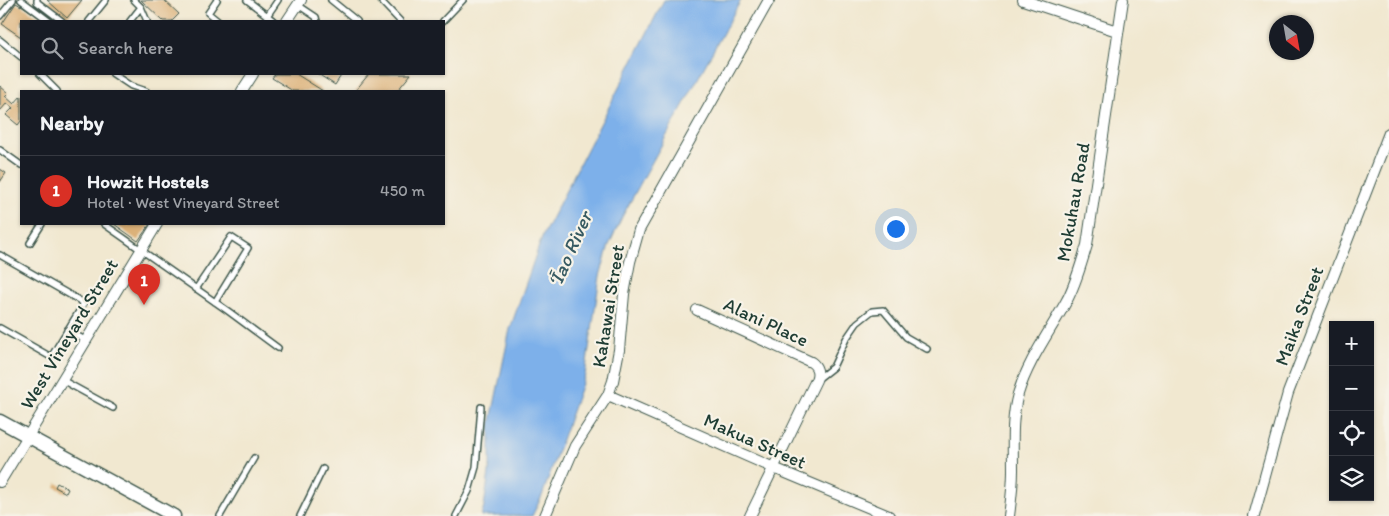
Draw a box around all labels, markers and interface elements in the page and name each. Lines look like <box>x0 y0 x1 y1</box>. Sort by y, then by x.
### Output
north arrow <box>1269 15 1314 60</box>
search box <box>20 20 445 75</box>
icon: search <box>38 34 66 62</box>
text: Search here <box>78 36 173 59</box>
text: Nearby <box>40 110 104 135</box>
street label: Mokuhau Road <box>1051 140 1095 263</box>
text: Howzit Hostels <box>87 170 209 193</box>
text: 1 <box>52 181 60 200</box>
text: 450 m <box>380 181 425 200</box>
text: Hotel · West Vineyard Street <box>87 193 280 212</box>
water label: ʻĪao River <box>543 206 598 290</box>
your location <box>883 216 909 242</box>
street label: Kahawai Street <box>587 243 629 369</box>
street label: West Vineyard Street <box>15 255 123 413</box>
street label: Maika Street <box>1270 263 1328 369</box>
pin: 1 <box>128 264 160 305</box>
street label: Alani Place <box>720 292 812 352</box>
map controls <box>1329 321 1374 501</box>
button: + <box>1329 321 1374 366</box>
button: − <box>1329 366 1374 411</box>
street label: Makua Street <box>700 408 810 474</box>
button: locate <box>1329 411 1374 456</box>
button: layers <box>1329 456 1374 501</box>

